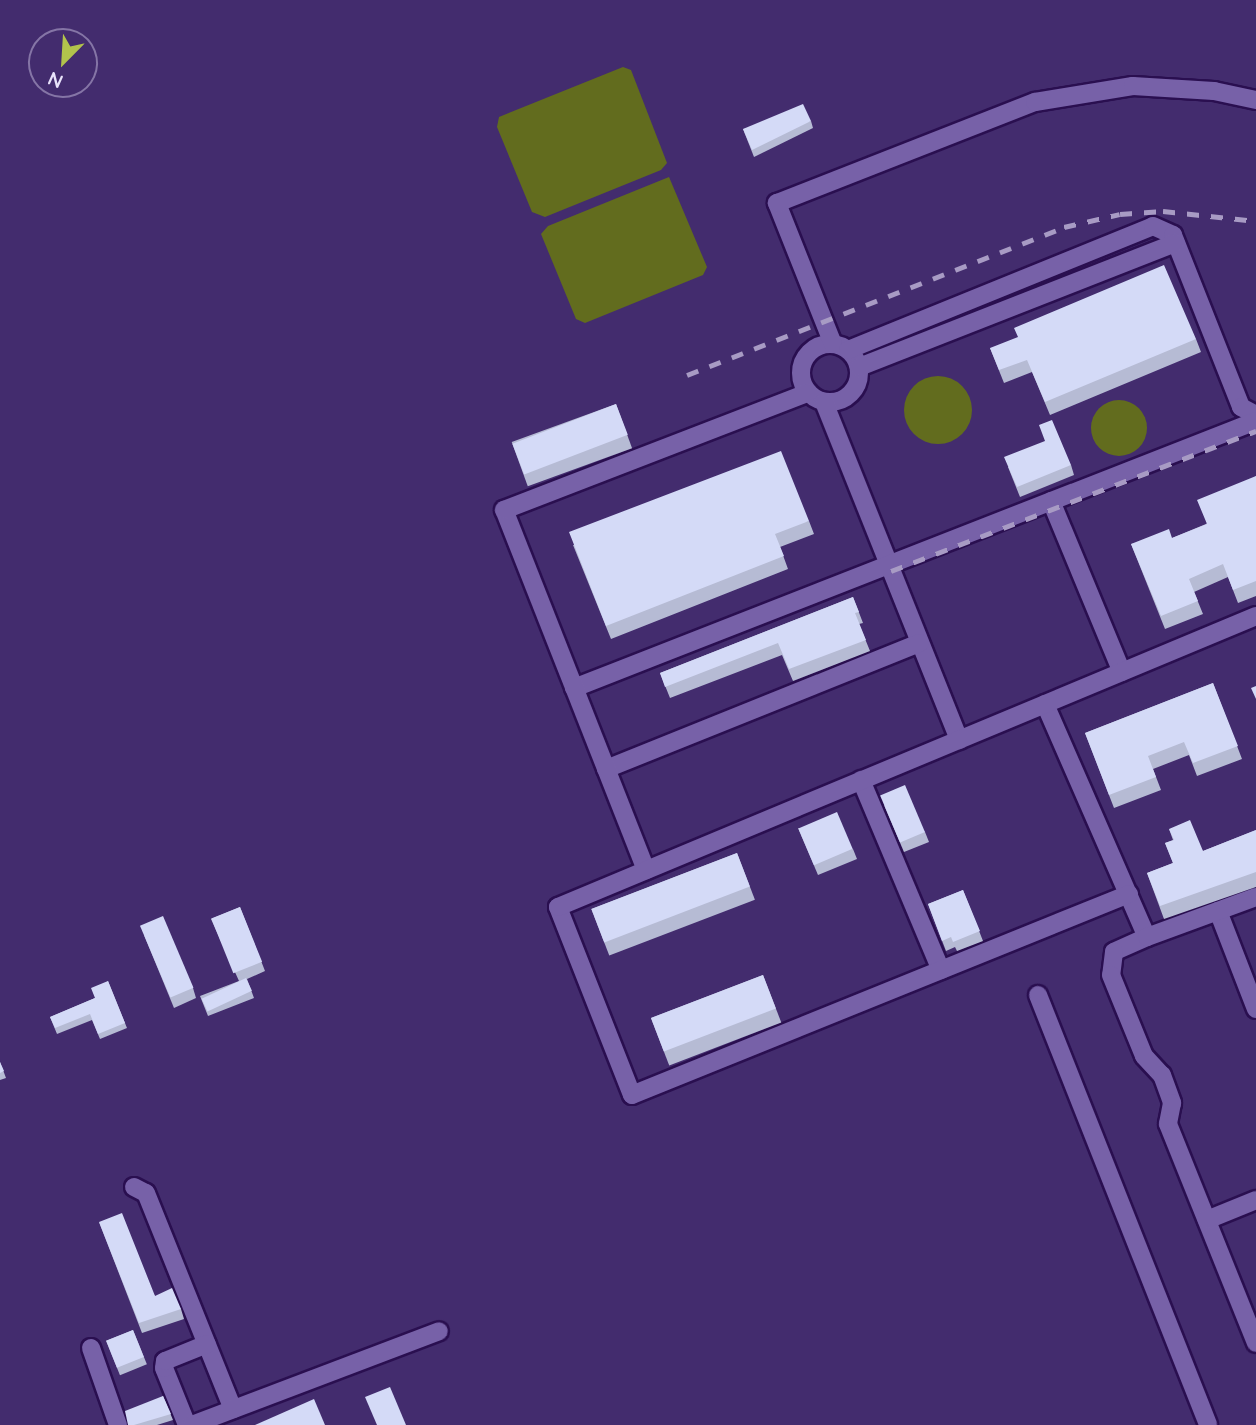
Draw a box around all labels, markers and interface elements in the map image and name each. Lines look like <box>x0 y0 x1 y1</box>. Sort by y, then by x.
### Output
north arrow <box>28 28 98 98</box>
text: N <box>44 67 67 94</box>

